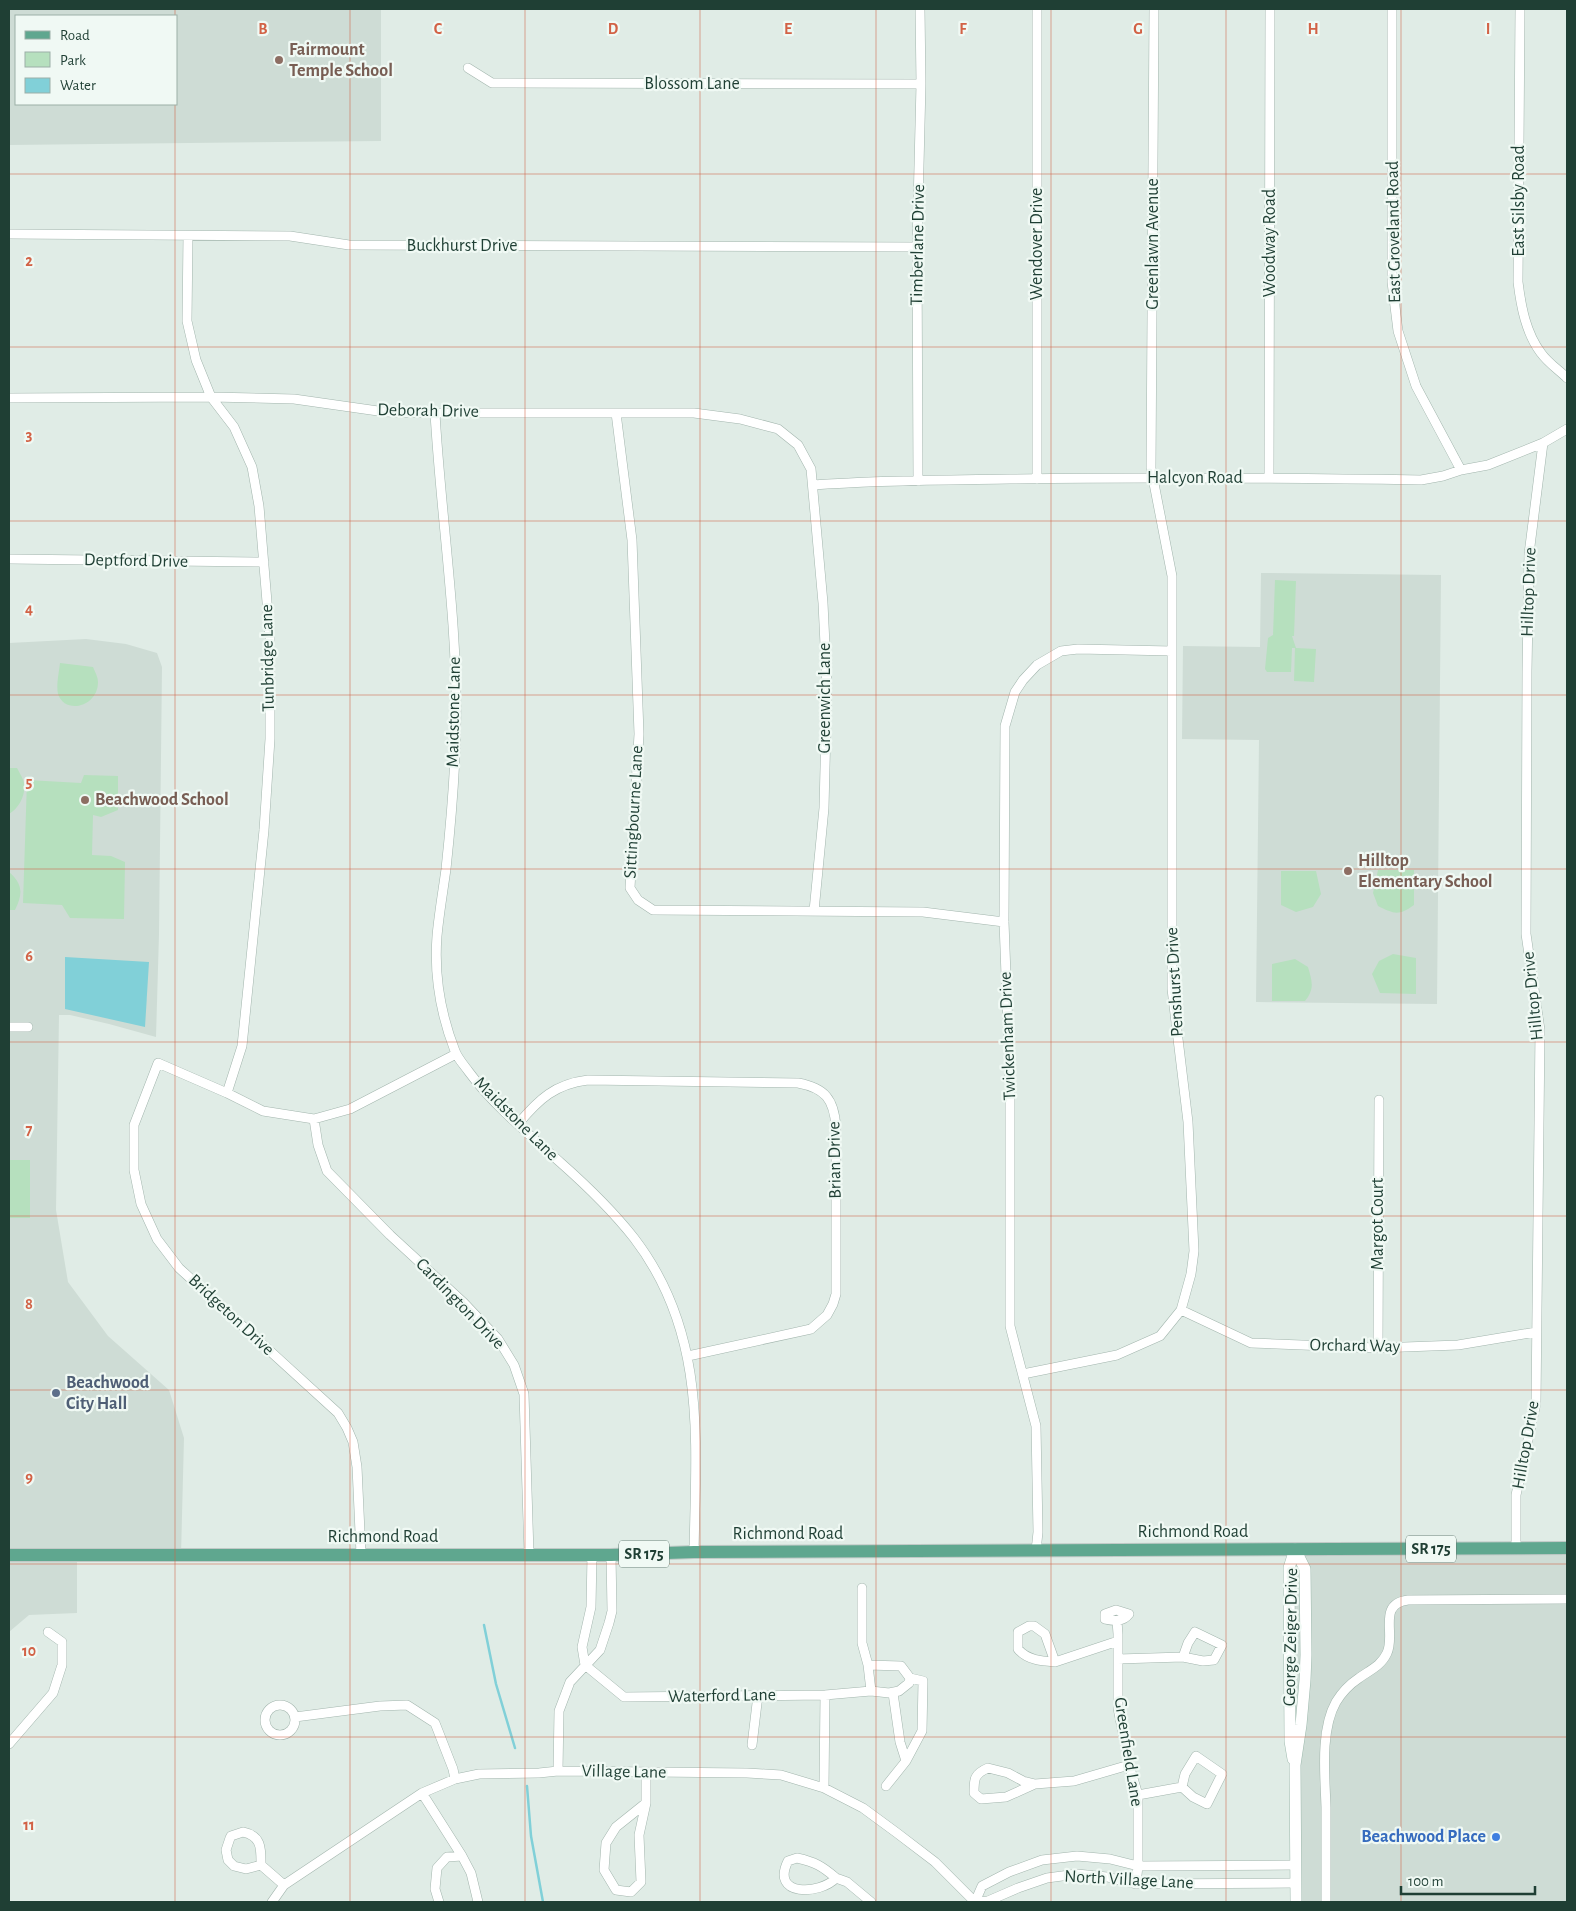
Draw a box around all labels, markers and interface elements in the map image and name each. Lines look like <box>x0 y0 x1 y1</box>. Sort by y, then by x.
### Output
legend <box>15 15 178 105</box>
text: B <box>258 21 268 37</box>
text: C <box>434 21 443 37</box>
text: D <box>608 21 619 37</box>
text: E <box>784 21 792 37</box>
text: F <box>959 21 967 37</box>
text: G <box>1133 21 1143 37</box>
text: H <box>1307 21 1319 37</box>
text: I <box>1486 21 1490 37</box>
text: Road <box>60 28 90 43</box>
place label: Fairmount Temple School <box>289 41 393 80</box>
text: Park <box>60 53 86 68</box>
marker: Fairmount Temple School <box>273 54 285 66</box>
street label: Blossom Lane <box>644 75 740 93</box>
text: Water <box>60 78 96 93</box>
street label: East Silsby Road <box>1510 145 1528 257</box>
street label: East Groveland Road <box>1384 161 1404 303</box>
street label: Greenlawn Avenue <box>1144 178 1162 310</box>
street label: Timberlane Drive <box>908 184 928 306</box>
street label: Wendover Drive <box>1028 188 1046 300</box>
street label: Woodway Road <box>1261 189 1279 297</box>
street label: Buckhurst Drive <box>407 237 517 255</box>
text: 2 <box>25 253 33 269</box>
street label: Deborah Drive <box>377 401 479 421</box>
text: 3 <box>26 427 33 443</box>
street label: Halcyon Road <box>1147 469 1243 487</box>
street label: Hilltop Drive <box>1518 547 1540 637</box>
street label: Deptford Drive <box>84 551 188 571</box>
text: 4 <box>25 601 33 617</box>
street label: Tunbridge Lane <box>258 604 278 712</box>
street label: Greenwich Lane <box>816 643 834 753</box>
street label: Maidstone Lane <box>444 657 464 767</box>
street label: Sittingbourne Lane <box>622 745 646 879</box>
text: 5 <box>26 774 33 790</box>
place label: Beachwood School <box>95 791 229 809</box>
marker: Beachwood School <box>79 794 91 806</box>
place label: Hilltop Elementary School <box>1358 852 1493 891</box>
marker: Hilltop Elementary School <box>1342 865 1354 877</box>
street label: Penshurst Drive <box>1163 927 1187 1037</box>
text: 6 <box>25 948 33 964</box>
street label: Hilltop Drive <box>1519 951 1547 1041</box>
street label: Twickenham Drive <box>997 971 1019 1101</box>
street label: Maidstone Lane <box>471 1074 561 1164</box>
street label: Brian Drive <box>825 1121 845 1199</box>
text: 7 <box>26 1122 33 1138</box>
street label: Margot Court <box>1369 1177 1387 1270</box>
street label: Cardington Drive <box>412 1255 508 1353</box>
street label: Bridgeton Drive <box>185 1271 277 1359</box>
text: 8 <box>25 1296 33 1312</box>
street label: Orchard Way <box>1310 1336 1401 1356</box>
place label: Beachwood City Hall <box>66 1374 150 1413</box>
marker: Beachwood City Hall <box>50 1387 62 1399</box>
street label: Hilltop Drive <box>1509 1399 1543 1491</box>
text: 9 <box>25 1469 33 1485</box>
street label: Richmond Road <box>1138 1523 1248 1541</box>
street label: Richmond Road <box>733 1525 843 1543</box>
street label: Richmond Road <box>328 1528 438 1546</box>
road number: SR 175 <box>1406 1536 1456 1562</box>
road number: SR 175 <box>619 1540 669 1568</box>
street label: George Zeiger Drive <box>1281 1568 1301 1706</box>
text: 10 <box>22 1643 36 1659</box>
street label: Waterford Lane <box>668 1686 776 1706</box>
street label: Greenfield Lane <box>1110 1696 1146 1808</box>
street label: Village Lane <box>581 1762 667 1782</box>
text: 11 <box>23 1817 35 1833</box>
place label: Beachwood Place <box>1361 1828 1486 1846</box>
marker: Beachwood Place <box>1490 1831 1502 1843</box>
scale bar <box>1401 1864 1535 1896</box>
street label: North Village Lane <box>1064 1868 1194 1892</box>
text: 100 m <box>1408 1874 1443 1889</box>

